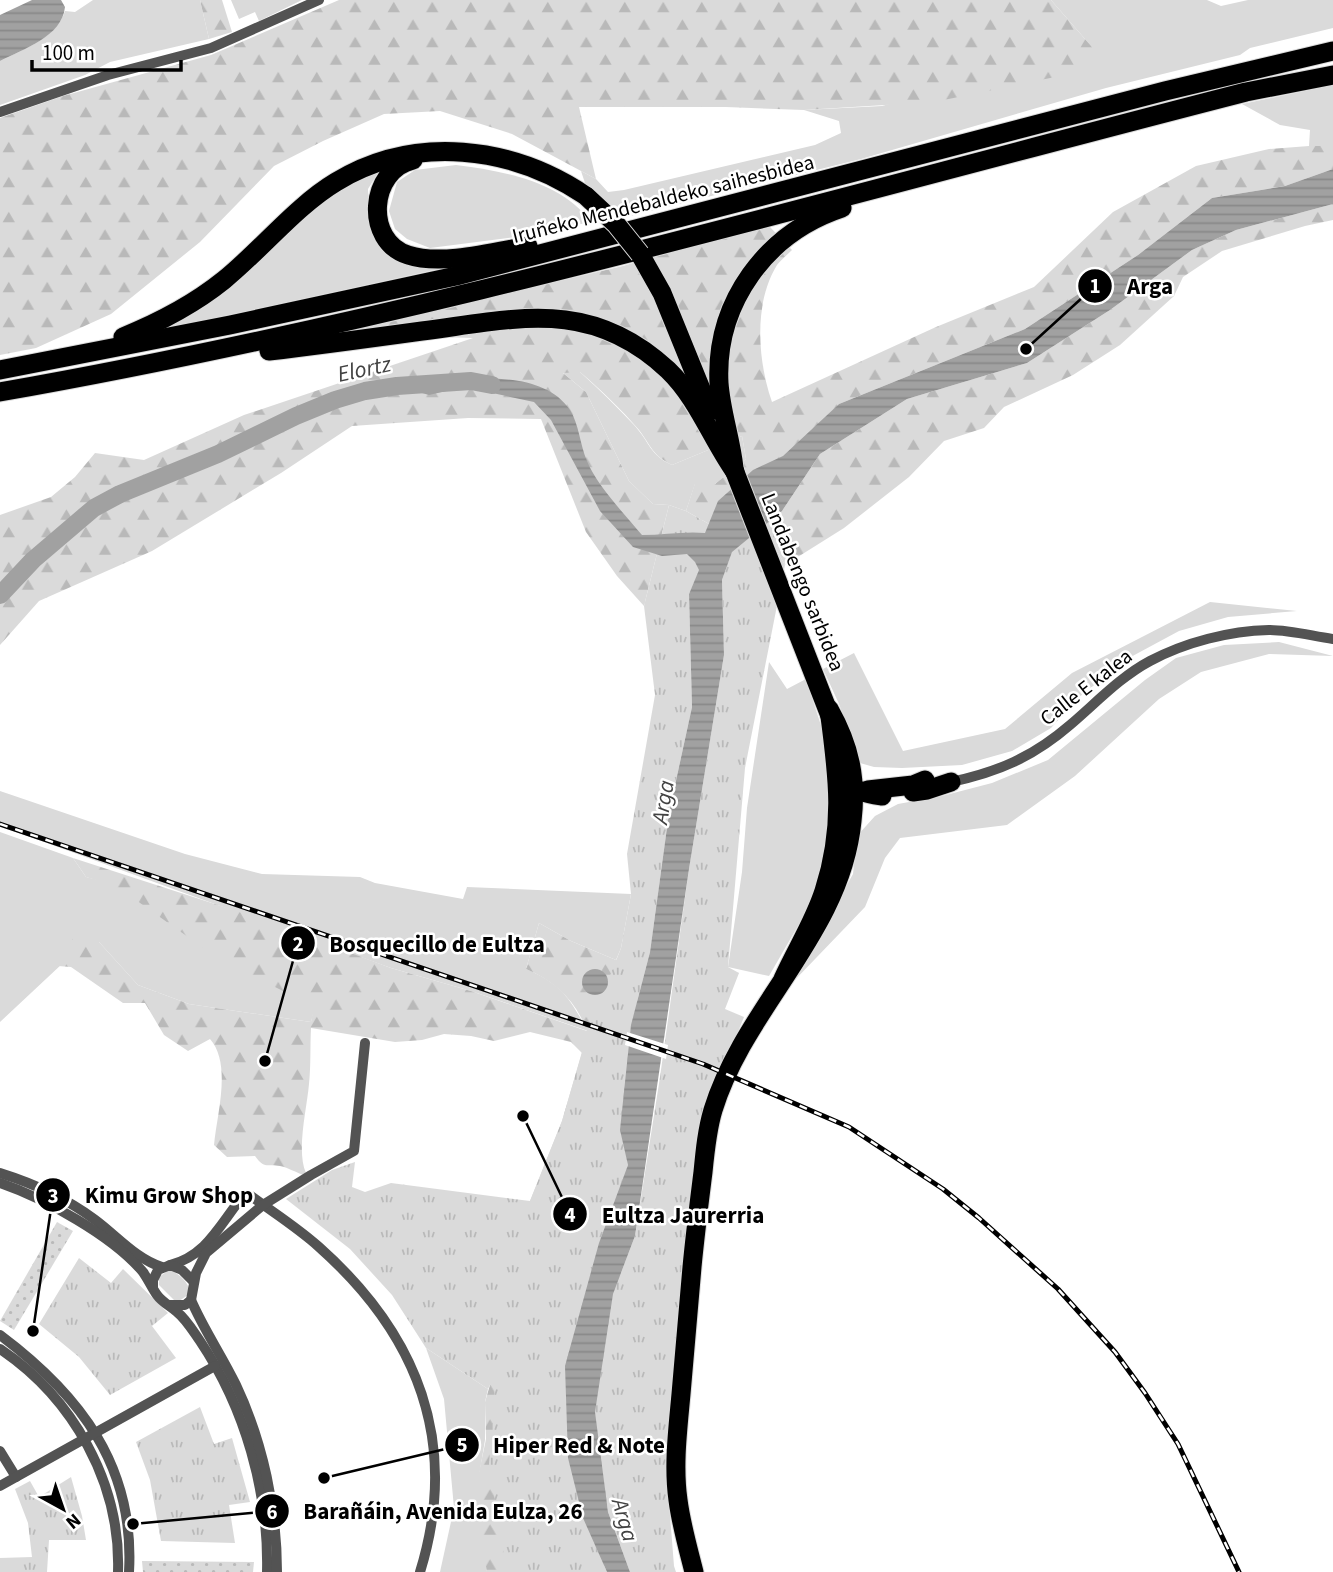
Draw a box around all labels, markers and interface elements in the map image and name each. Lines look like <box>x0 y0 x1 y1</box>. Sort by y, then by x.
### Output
scale bar <box>32 28 180 72</box>
text: 100 m <box>42 38 95 68</box>
street label: Iruñeko Mendebaldeko saihesbidea <box>509 147 817 251</box>
callout: Arga <box>1078 264 1187 308</box>
text: Arga <box>1126 270 1173 303</box>
text: 1 <box>1089 271 1101 301</box>
water label: Elortz <box>334 347 394 391</box>
street label: Landabengo sarbidea <box>754 488 852 676</box>
street label: Calle E kalea <box>1033 641 1139 733</box>
water label: Arga <box>643 778 683 828</box>
callout: Bosquecillo de Eultza <box>280 921 559 965</box>
text: Bosquecillo de Eultza <box>329 928 545 961</box>
text: 2 <box>292 929 304 959</box>
callout: Kimu Grow Shop <box>36 1173 267 1217</box>
text: Kimu Grow Shop <box>85 1179 253 1212</box>
text: 3 <box>47 1181 59 1211</box>
callout: Eultza Jaurerria <box>552 1192 778 1236</box>
text: Eultza Jaurerria <box>602 1199 764 1232</box>
text: 4 <box>564 1200 576 1230</box>
callout: Hiper Red & Note <box>444 1423 679 1467</box>
text: Hiper Red & Note <box>493 1429 665 1462</box>
text: 5 <box>456 1430 468 1460</box>
north arrow <box>28 1474 98 1544</box>
callout: Barañáin, Avenida Eulza, 26 <box>254 1489 597 1533</box>
water label: Arga <box>603 1492 647 1546</box>
text: Barañáin, Avenida Eulza, 26 <box>303 1495 583 1528</box>
text: 6 <box>266 1497 278 1527</box>
text: N <box>59 1506 86 1535</box>

